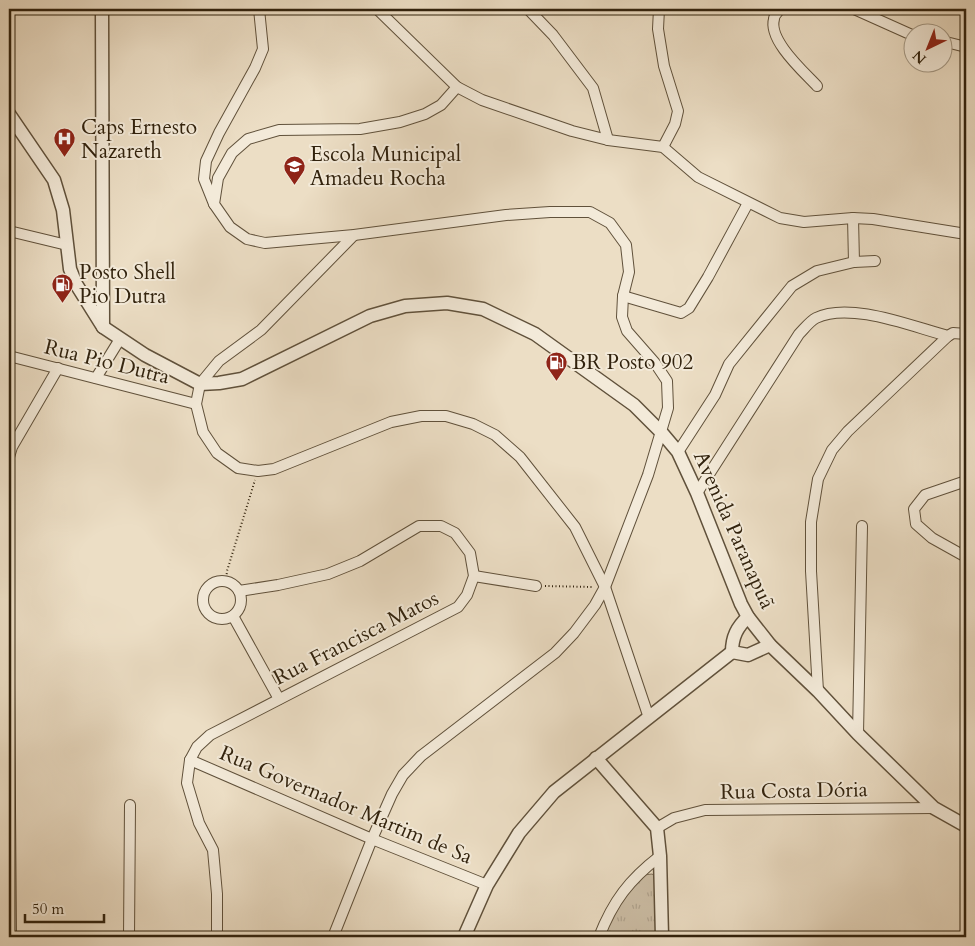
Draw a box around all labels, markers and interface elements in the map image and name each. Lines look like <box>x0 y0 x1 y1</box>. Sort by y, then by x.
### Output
north arrow <box>902 22 952 72</box>
text: N <box>909 46 930 68</box>
place label: Caps Ernesto Nazareth <box>81 113 197 166</box>
hospital icon: Caps Ernesto Nazareth <box>53 127 77 158</box>
place label: Escola Municipal Amadeu Rocha <box>310 140 461 193</box>
school or university icon: Escola Municipal Amadeu Rocha <box>282 154 306 185</box>
place label: Posto Shell Pio Dutra <box>79 258 176 311</box>
fuel station icon: Posto Shell Pio Dutra <box>51 272 75 303</box>
street label: Rua Pio Dutra <box>41 332 173 392</box>
place label: BR Posto 902 <box>572 348 693 377</box>
fuel station icon: BR Posto 902 <box>544 350 568 381</box>
street label: Avenida Paranapuã <box>686 446 782 614</box>
street label: Rua Francisca Matos <box>268 584 444 692</box>
street label: Rua Governador Martim de Sa <box>215 739 477 871</box>
street label: Rua Costa Dória <box>720 775 868 807</box>
scale bar <box>25 891 104 923</box>
text: 50 m <box>32 899 64 919</box>

